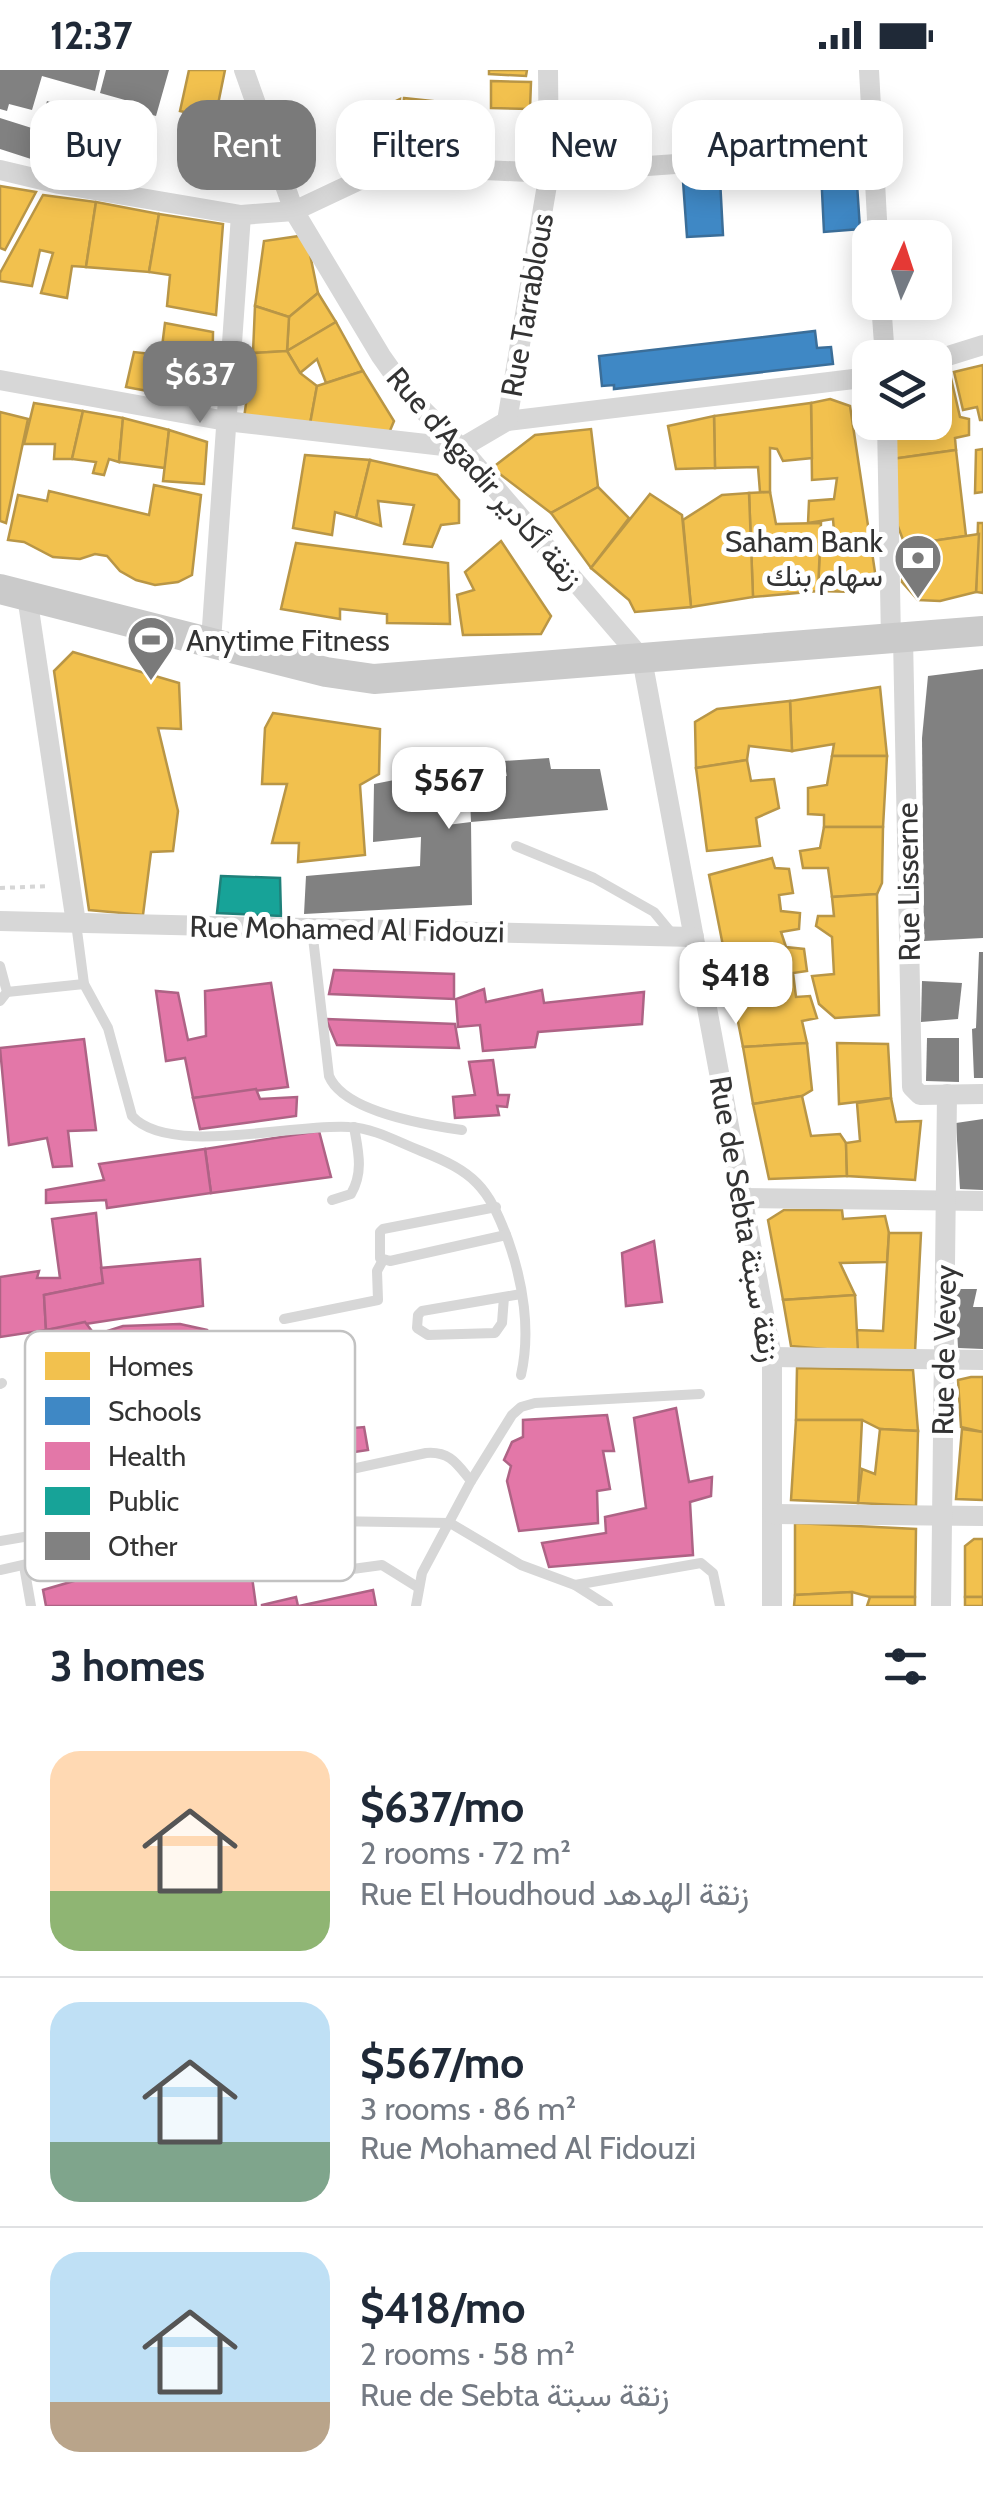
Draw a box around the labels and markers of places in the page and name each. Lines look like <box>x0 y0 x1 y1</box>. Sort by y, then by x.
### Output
pin: $637 <box>141 341 259 426</box>
place label: Saham Bank سهام بنك <box>725 523 884 595</box>
bank icon: Saham Bank سهام بنك <box>892 532 944 600</box>
sports icon: Anytime Fitness <box>125 614 177 682</box>
place label: Anytime Fitness <box>186 622 390 659</box>
pin: $567 <box>390 747 508 832</box>
pin: $418 <box>677 942 795 1027</box>

